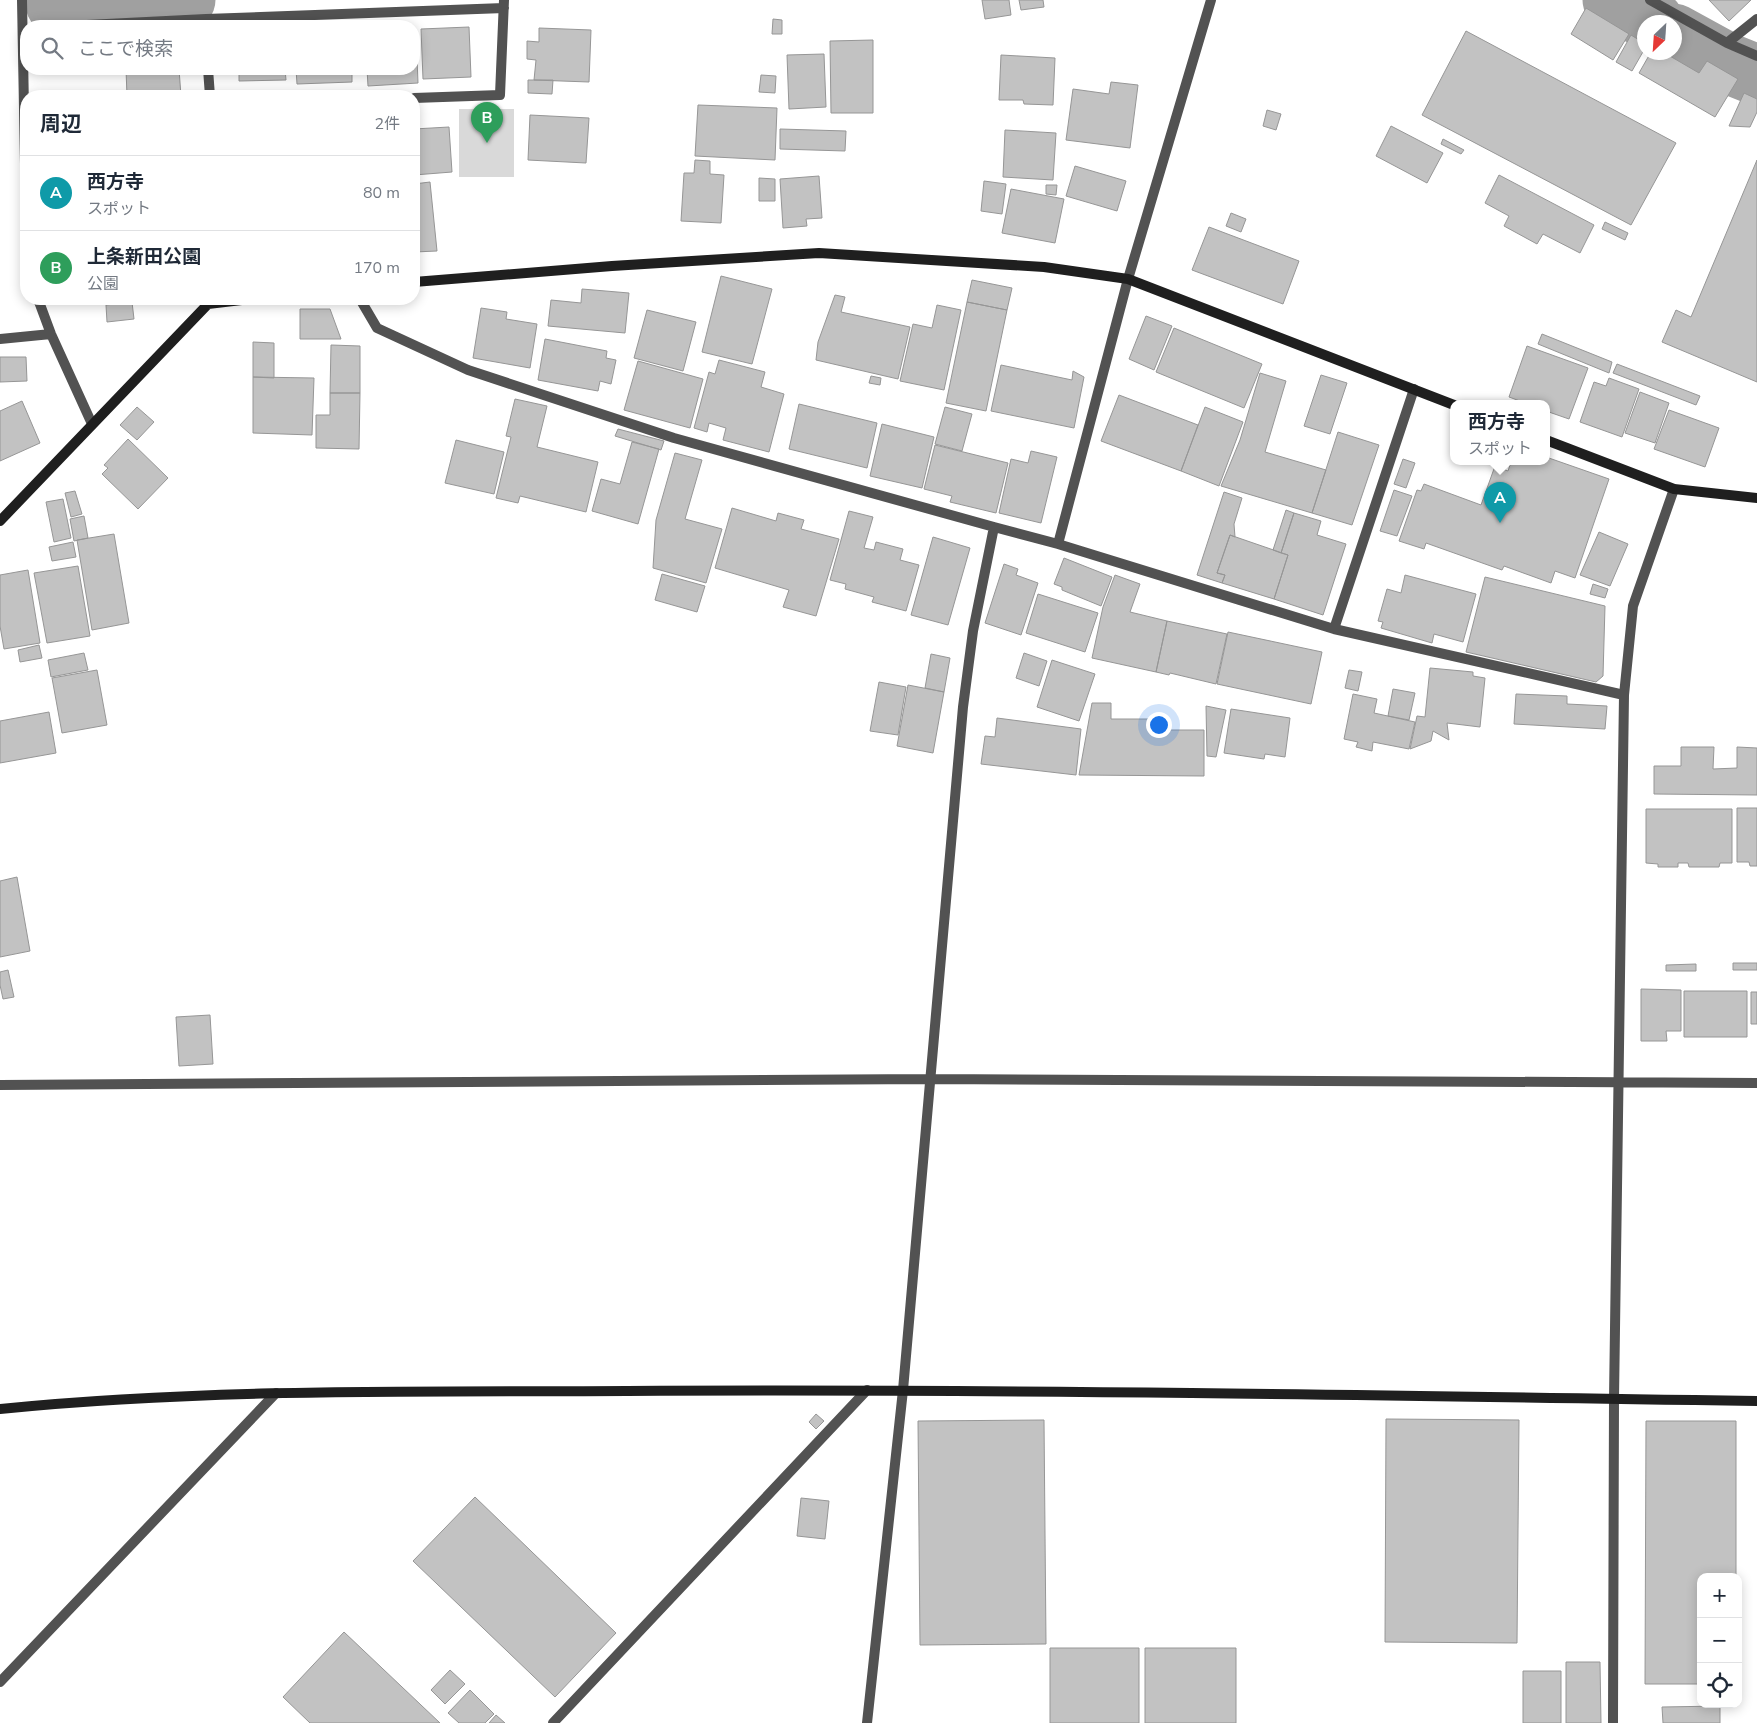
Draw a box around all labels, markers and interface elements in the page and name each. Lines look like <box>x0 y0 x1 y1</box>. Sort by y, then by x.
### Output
north arrow <box>1637 15 1682 60</box>
search box <box>20 20 420 75</box>
icon: search <box>38 34 66 62</box>
text: ここで検索 <box>78 36 173 62</box>
pin: B <box>471 102 503 143</box>
text: 周辺 <box>40 110 82 138</box>
text: 2件 <box>374 113 400 135</box>
text: 西方寺 <box>87 169 144 195</box>
text: A <box>50 182 62 204</box>
text: 80 m <box>363 182 400 204</box>
text: スポット <box>87 198 151 220</box>
text: 上条新田公園 <box>87 244 201 270</box>
text: B <box>50 257 62 279</box>
text: 170 m <box>353 257 400 279</box>
text: 公園 <box>87 273 119 295</box>
popup <box>1450 400 1550 465</box>
text: 西方寺 <box>1468 409 1525 435</box>
text: スポット <box>1468 438 1532 460</box>
pin: A <box>1484 482 1516 523</box>
your location <box>1146 712 1172 738</box>
map controls <box>1697 1573 1742 1708</box>
button: + <box>1697 1573 1742 1618</box>
button: − <box>1697 1618 1742 1663</box>
button: locate <box>1697 1663 1742 1708</box>

